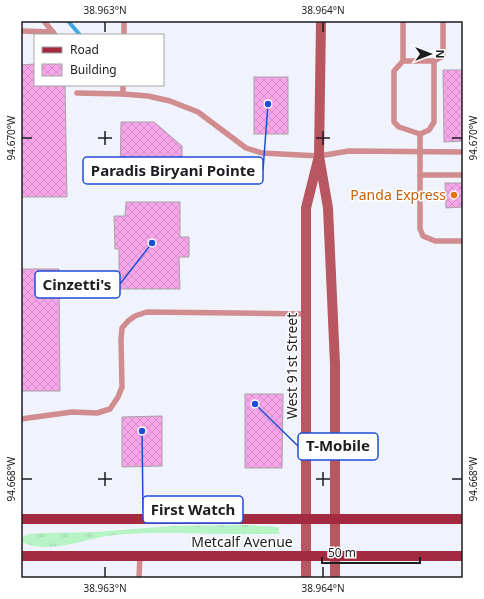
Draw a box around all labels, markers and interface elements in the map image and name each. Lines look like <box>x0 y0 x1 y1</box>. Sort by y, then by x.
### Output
text: 38.963°N <box>83 3 127 17</box>
text: 38.964°N <box>301 3 345 17</box>
legend <box>34 34 164 86</box>
north arrow <box>410 34 450 74</box>
text: Road <box>70 41 99 58</box>
text: N <box>433 50 448 58</box>
text: Building <box>70 61 117 78</box>
text: 94.670°W <box>4 115 18 160</box>
text: 94.670°W <box>466 115 480 160</box>
callout: Paradis Biryani Pointe <box>83 157 263 184</box>
text: Paradis Biryani Pointe <box>91 160 255 180</box>
place label: Panda Express <box>350 185 446 204</box>
marker: Panda Express <box>449 190 459 200</box>
callout: Cinzetti's <box>35 271 120 298</box>
text: Cinzetti's <box>43 274 111 294</box>
street label: West 91st Street <box>282 313 301 419</box>
callout: T-Mobile <box>298 433 378 460</box>
text: T-Mobile <box>306 435 370 455</box>
text: 94.668°W <box>4 456 18 501</box>
text: 94.668°W <box>466 456 480 501</box>
callout: First Watch <box>143 496 243 523</box>
text: First Watch <box>151 499 235 519</box>
street label: Metcalf Avenue <box>191 532 293 551</box>
scale bar <box>322 539 420 565</box>
text: 50 m <box>328 544 356 561</box>
text: 38.963°N <box>83 581 127 595</box>
text: 38.964°N <box>301 581 345 595</box>

